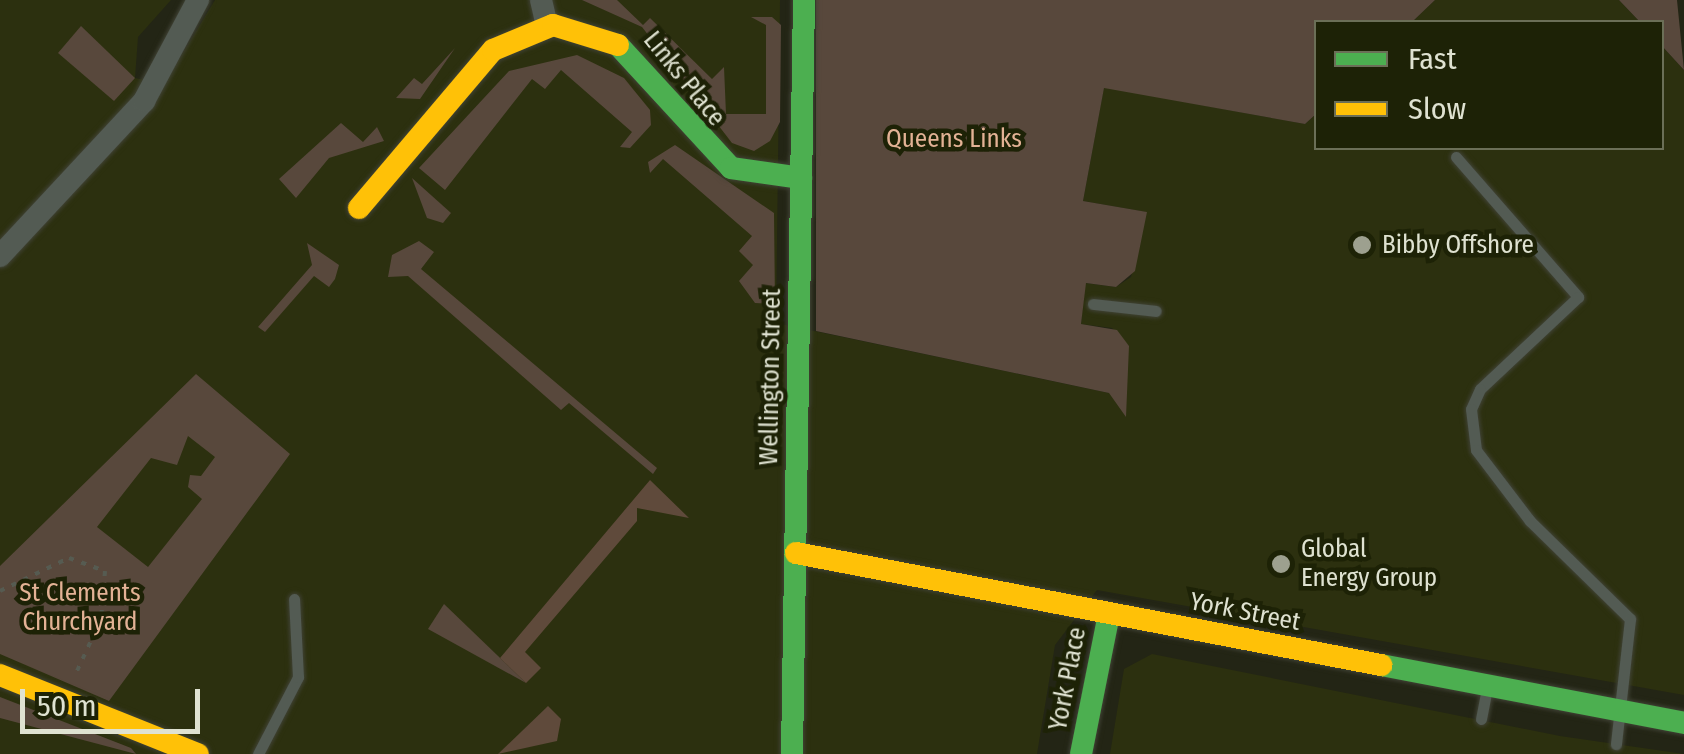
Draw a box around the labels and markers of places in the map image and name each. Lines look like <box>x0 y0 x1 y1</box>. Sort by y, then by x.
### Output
place label: Bibby Offshore <box>1382 230 1534 260</box>
marker: Bibby Offshore <box>1351 234 1373 256</box>
place label: Global Energy Group <box>1301 535 1437 594</box>
marker: Global Energy Group <box>1270 553 1292 575</box>

